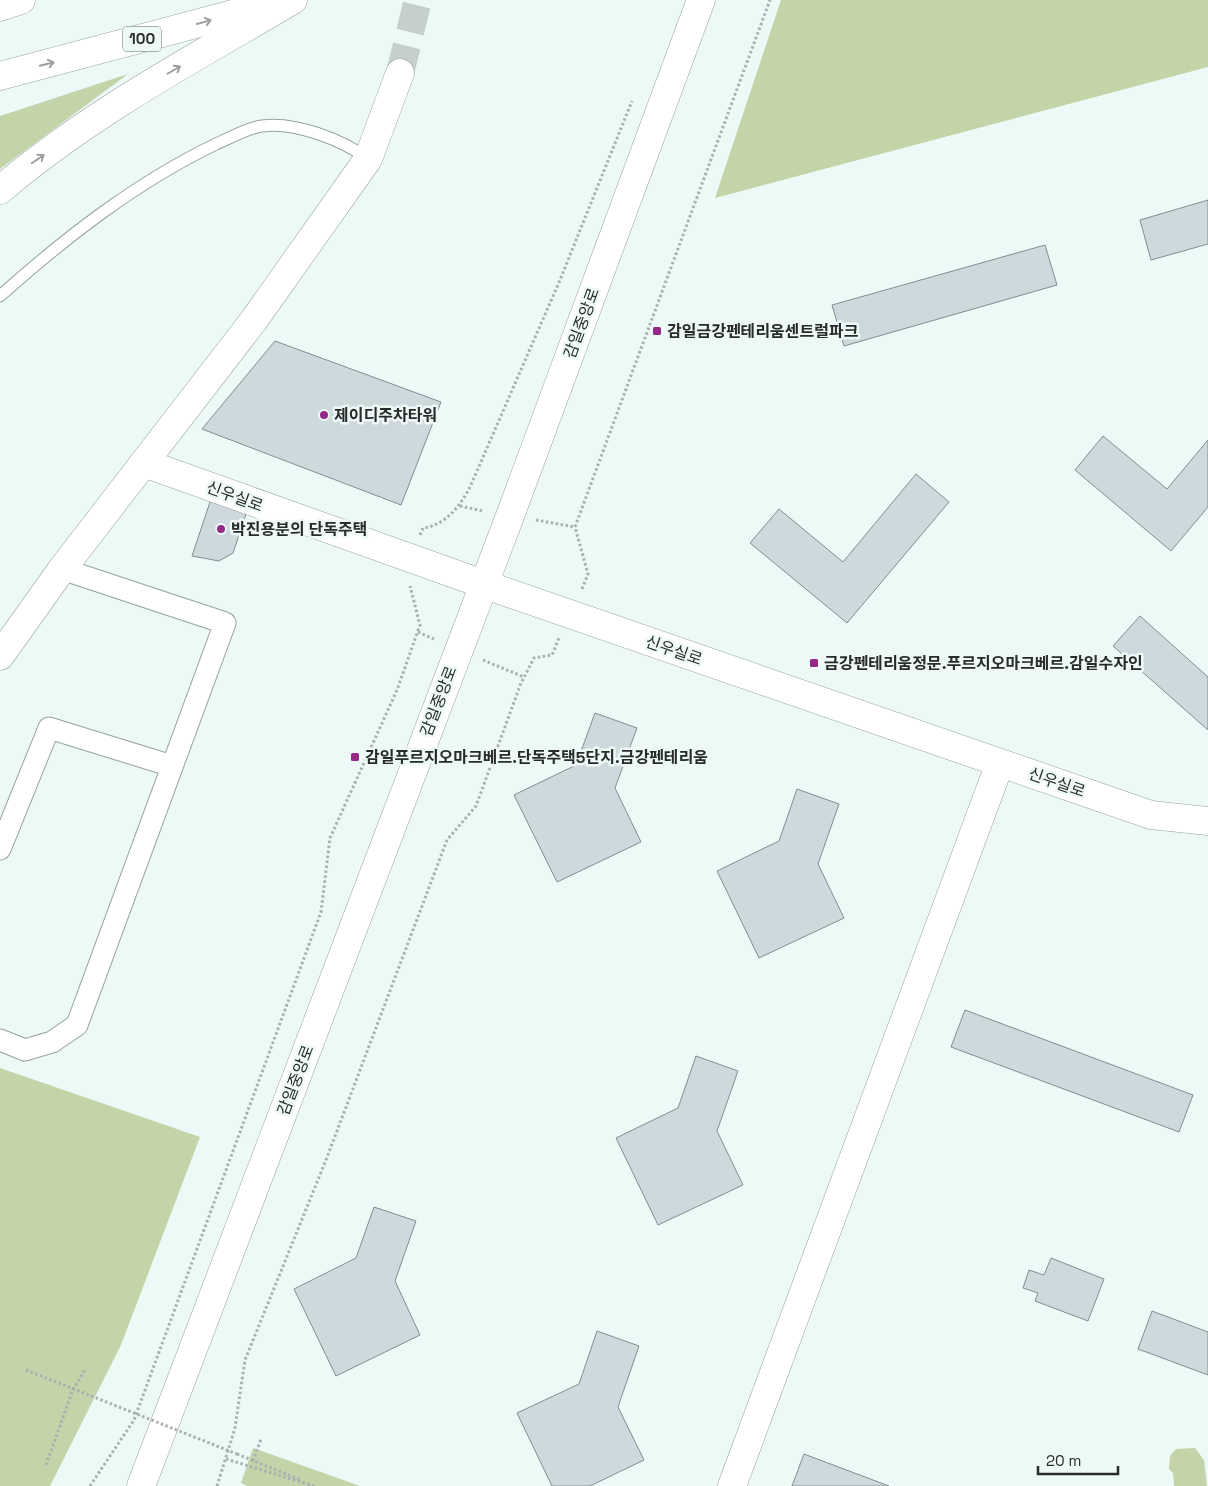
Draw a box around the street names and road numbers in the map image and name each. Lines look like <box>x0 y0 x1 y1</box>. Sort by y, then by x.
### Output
road number: 100 <box>123 26 161 52</box>
street label: 감일중앙로 <box>559 285 604 361</box>
street label: 신우실로 <box>204 477 266 516</box>
street label: 신우실로 <box>643 631 705 670</box>
street label: 감일중앙로 <box>415 663 462 739</box>
street label: 신우실로 <box>1026 763 1088 802</box>
street label: 감일중앙로 <box>272 1042 319 1118</box>

